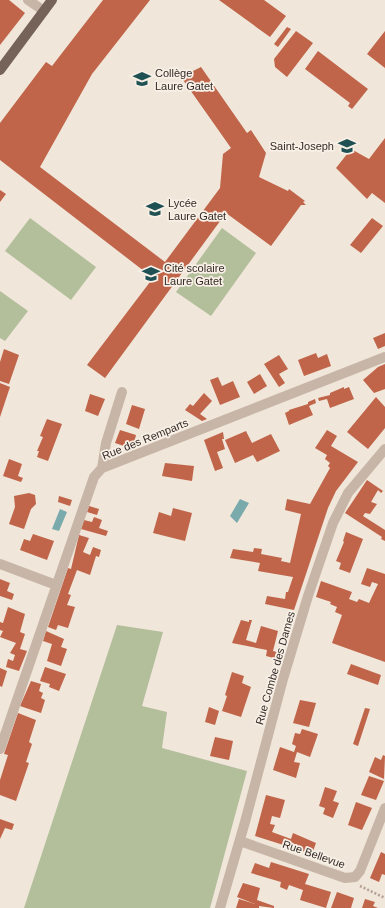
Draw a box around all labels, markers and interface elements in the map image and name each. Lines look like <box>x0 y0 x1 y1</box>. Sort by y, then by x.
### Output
place label: Collège Laure Gatet <box>155 67 213 92</box>
school or university icon: Collège Laure Gatet <box>132 69 152 89</box>
school or university icon: Saint-Joseph <box>337 136 357 156</box>
place label: Saint-Joseph <box>270 140 334 152</box>
place label: Lycée Laure Gatet <box>168 197 226 222</box>
school or university icon: Lycée Laure Gatet <box>145 199 165 219</box>
place label: Cité scolaire Laure Gatet <box>164 262 225 287</box>
school or university icon: Cité scolaire Laure Gatet <box>141 264 161 284</box>
street label: Rue des Remparts <box>100 416 190 462</box>
street label: Rue Combe des Dames <box>253 609 297 726</box>
street label: Rue Bellevue <box>281 838 347 870</box>

